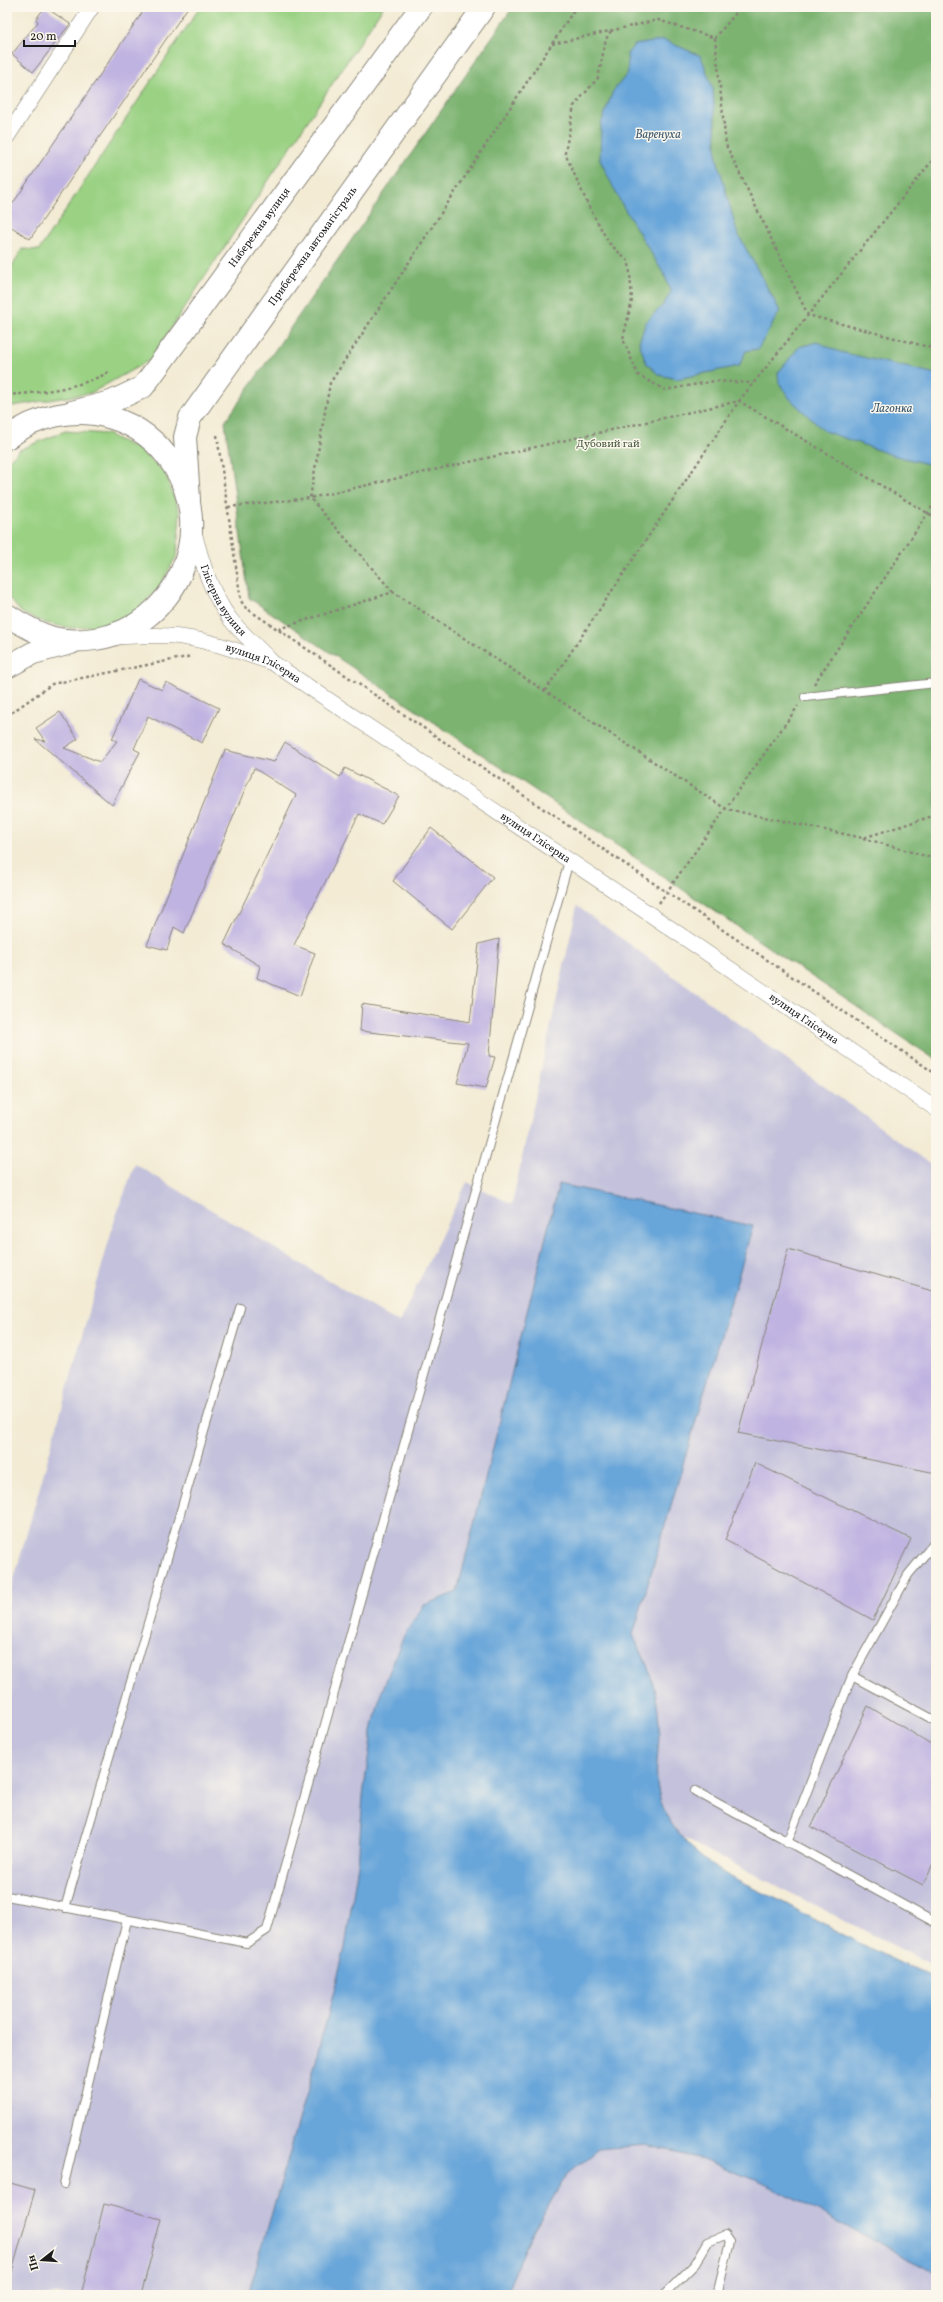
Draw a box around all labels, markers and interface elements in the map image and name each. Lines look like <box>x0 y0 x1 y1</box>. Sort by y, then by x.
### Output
scale bar <box>24 22 75 48</box>
text: 20 m <box>30 29 57 45</box>
water label: Варенуха <box>635 127 681 143</box>
street label: Прибережна автомагістраль <box>265 183 361 309</box>
street label: Набережна вулиця <box>225 184 294 271</box>
water label: Лагонка <box>871 401 913 417</box>
park label: Дубовий гай <box>576 437 640 452</box>
street label: Глісерна вулиця <box>196 563 250 640</box>
street label: вулиця Глісерна <box>224 640 304 687</box>
street label: вулиця Глісерна <box>497 809 574 867</box>
street label: вулиця Глісерна <box>766 990 842 1048</box>
north arrow <box>22 2240 62 2280</box>
text: Пн <box>24 2253 43 2272</box>

